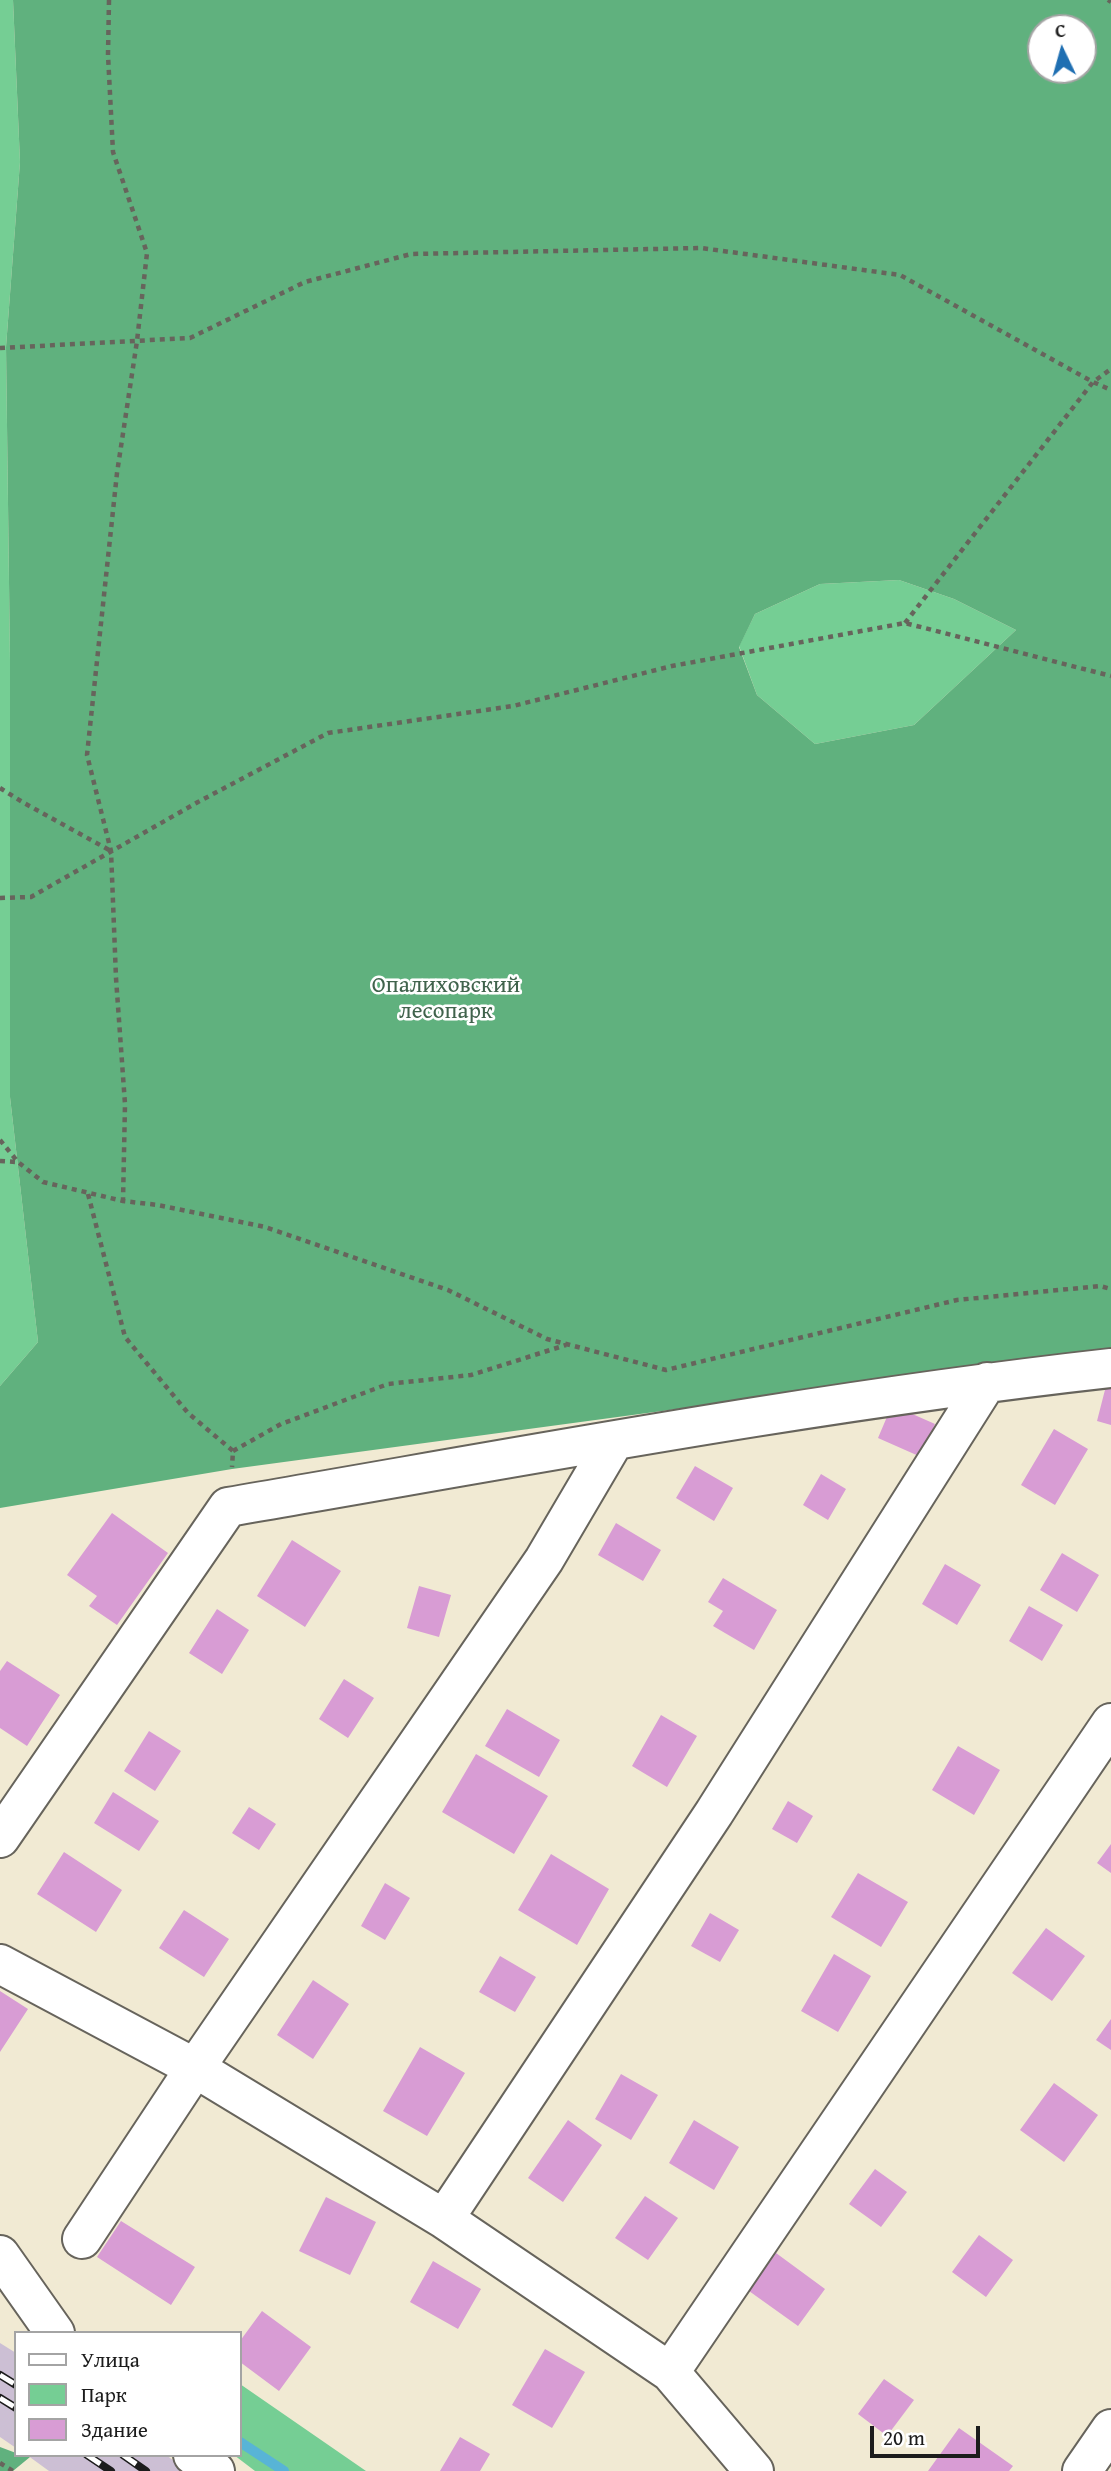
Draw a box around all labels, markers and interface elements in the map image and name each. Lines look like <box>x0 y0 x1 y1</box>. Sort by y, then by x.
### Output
north arrow <box>1027 14 1097 84</box>
text: С <box>1054 16 1067 44</box>
park label: Опалиховский лесопарк <box>372 972 520 1026</box>
legend <box>14 2331 242 2457</box>
text: Улица <box>81 2344 140 2375</box>
text: Парк <box>81 2379 127 2410</box>
scale bar <box>873 2412 983 2456</box>
text: Здание <box>81 2414 148 2445</box>
text: 20 m <box>883 2422 925 2453</box>

